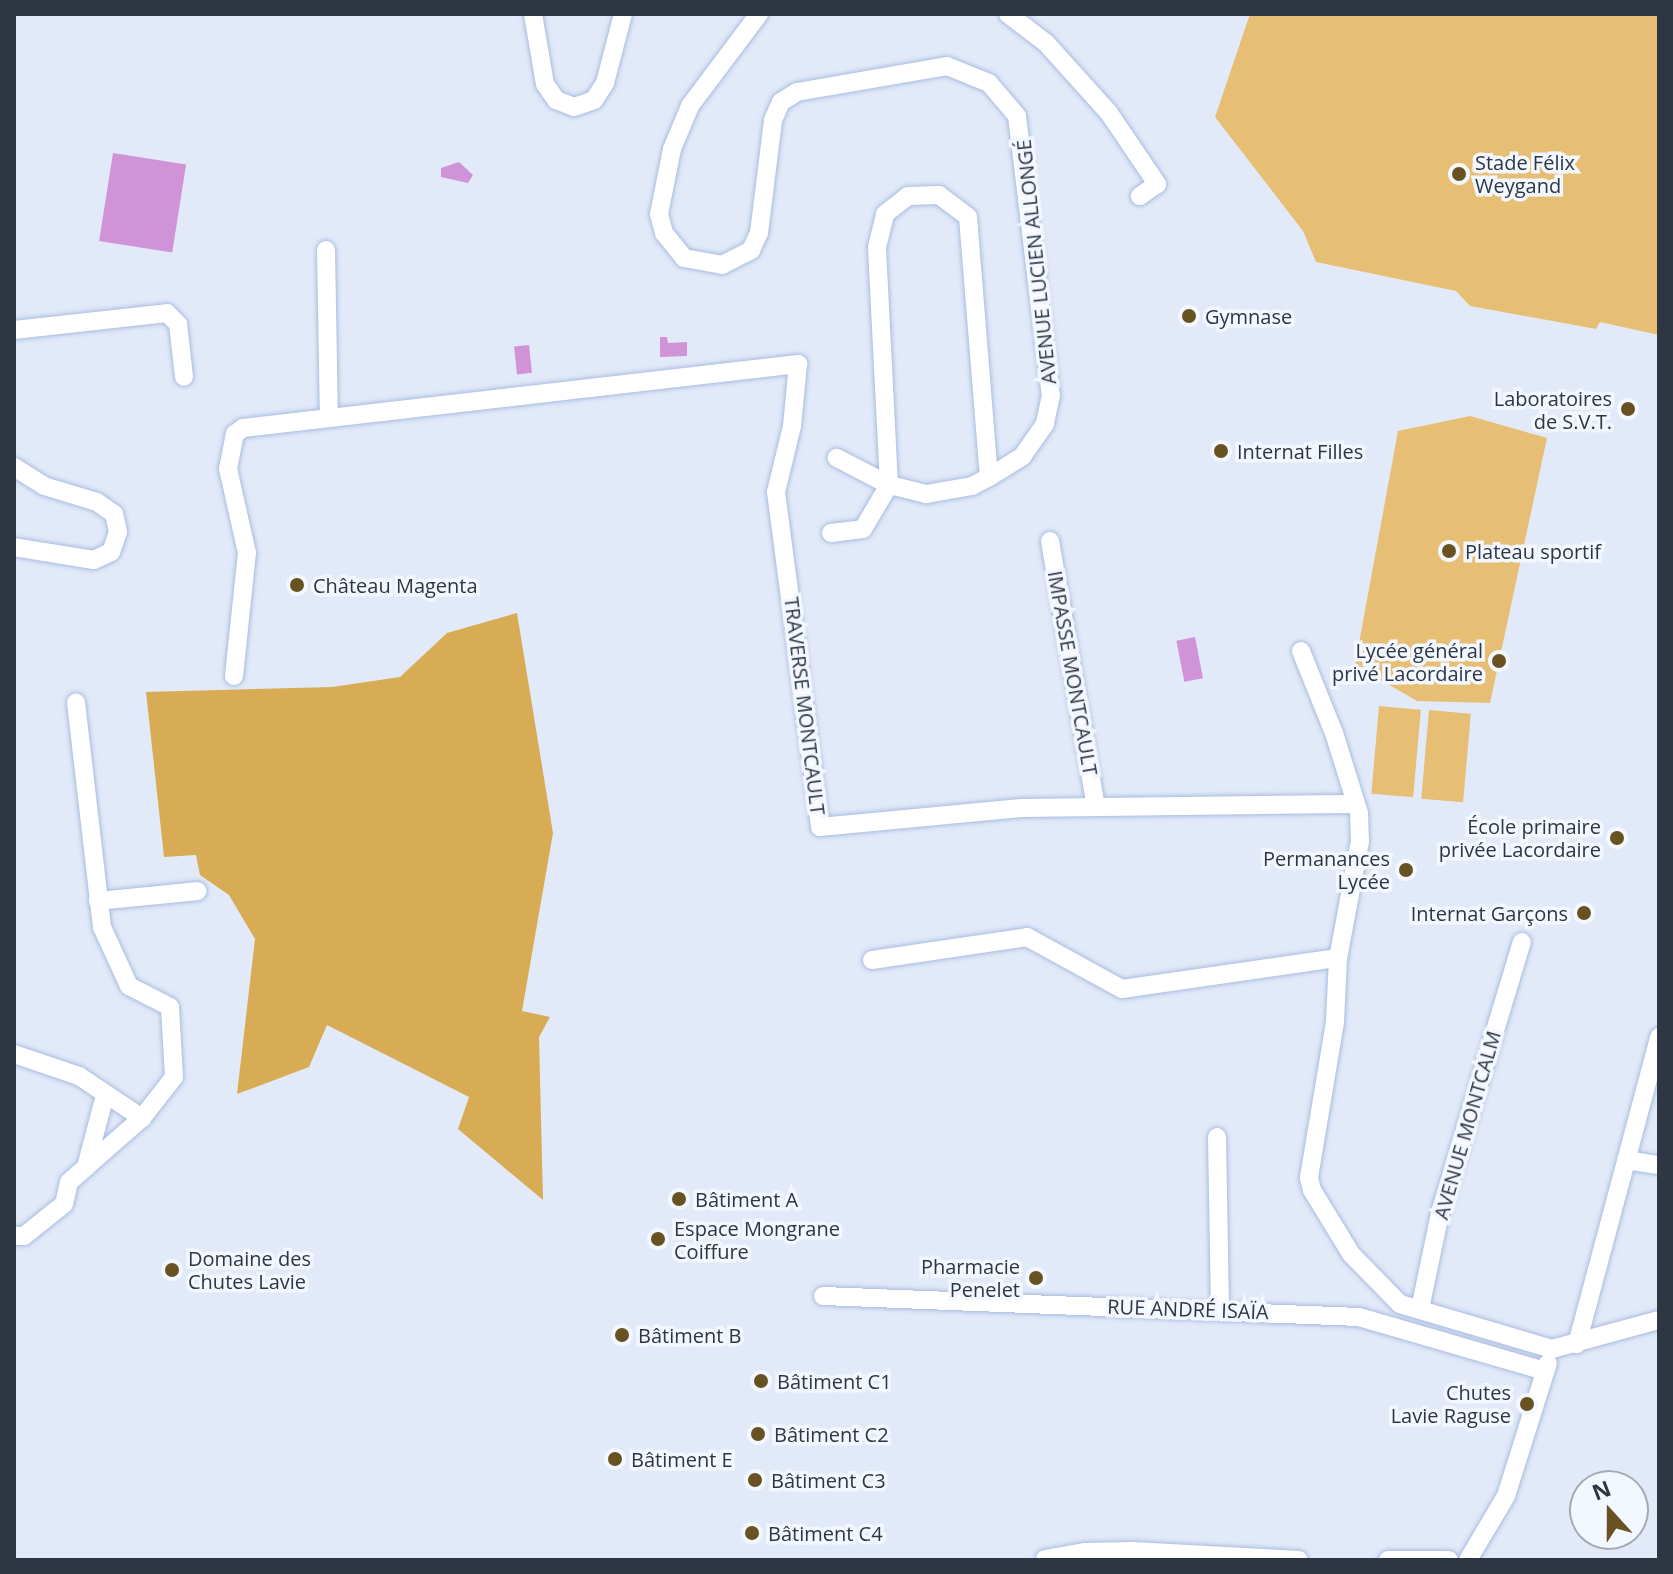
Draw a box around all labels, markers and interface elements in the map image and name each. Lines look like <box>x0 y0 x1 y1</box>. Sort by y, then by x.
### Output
street label: AVENUE LUCIEN ALLONGÉ <box>1011 138 1061 386</box>
place label: Stade Félix Weygand <box>1475 150 1575 197</box>
marker: Stade Félix Weygand <box>1450 165 1468 183</box>
place label: Gymnase <box>1205 304 1292 328</box>
marker: Gymnase <box>1180 307 1198 325</box>
place label: Laboratoires de S.V.T. <box>1494 386 1612 433</box>
marker: Laboratoires de S.V.T. <box>1619 400 1637 418</box>
place label: Internat Filles <box>1237 439 1363 463</box>
marker: Internat Filles <box>1212 442 1230 460</box>
place label: Plateau sportif <box>1465 539 1601 563</box>
marker: Plateau sportif <box>1440 542 1458 560</box>
street label: IMPASSE MONTCAULT <box>1043 569 1103 777</box>
place label: Château Magenta <box>313 573 478 597</box>
marker: Château Magenta <box>288 576 306 594</box>
street label: TRAVERSE MONTCAULT <box>780 596 830 816</box>
place label: Lycée général privé Lacordaire <box>1332 638 1483 685</box>
marker: Lycée général privé Lacordaire <box>1490 652 1508 670</box>
place label: École primaire privée Lacordaire <box>1439 814 1601 861</box>
marker: École primaire privée Lacordaire <box>1608 829 1626 847</box>
place label: Permanances Lycée <box>1263 846 1390 893</box>
marker: Permanances Lycée <box>1397 861 1415 879</box>
place label: Internat Garçons <box>1411 901 1568 925</box>
marker: Internat Garçons <box>1575 904 1593 922</box>
street label: AVENUE MONTCALM <box>1429 1028 1505 1222</box>
place label: Bâtiment A <box>695 1187 798 1211</box>
marker: Bâtiment A <box>670 1190 688 1208</box>
place label: Espace Mongrane Coiffure <box>674 1216 840 1263</box>
marker: Espace Mongrane Coiffure <box>649 1230 667 1248</box>
place label: Domaine des Chutes Lavie <box>188 1246 311 1293</box>
place label: Pharmacie Penelet <box>921 1254 1020 1301</box>
marker: Domaine des Chutes Lavie <box>163 1261 181 1279</box>
marker: Pharmacie Penelet <box>1027 1269 1045 1287</box>
street label: RUE ANDRÉ ISAÏA <box>1107 1294 1269 1324</box>
place label: Bâtiment B <box>638 1323 741 1347</box>
marker: Bâtiment B <box>613 1326 631 1344</box>
place label: Bâtiment C1 <box>777 1369 892 1393</box>
marker: Bâtiment C1 <box>752 1372 770 1390</box>
place label: Chutes Lavie Raguse <box>1391 1380 1511 1427</box>
marker: Chutes Lavie Raguse <box>1518 1395 1536 1413</box>
place label: Bâtiment C2 <box>774 1422 889 1446</box>
marker: Bâtiment C2 <box>749 1425 767 1443</box>
place label: Bâtiment E <box>631 1447 733 1471</box>
marker: Bâtiment E <box>606 1450 624 1468</box>
place label: Bâtiment C3 <box>771 1468 886 1492</box>
north arrow <box>1569 1470 1649 1550</box>
marker: Bâtiment C3 <box>746 1471 764 1489</box>
text: N <box>1587 1472 1615 1507</box>
place label: Bâtiment C4 <box>768 1521 883 1545</box>
marker: Bâtiment C4 <box>743 1524 761 1542</box>

